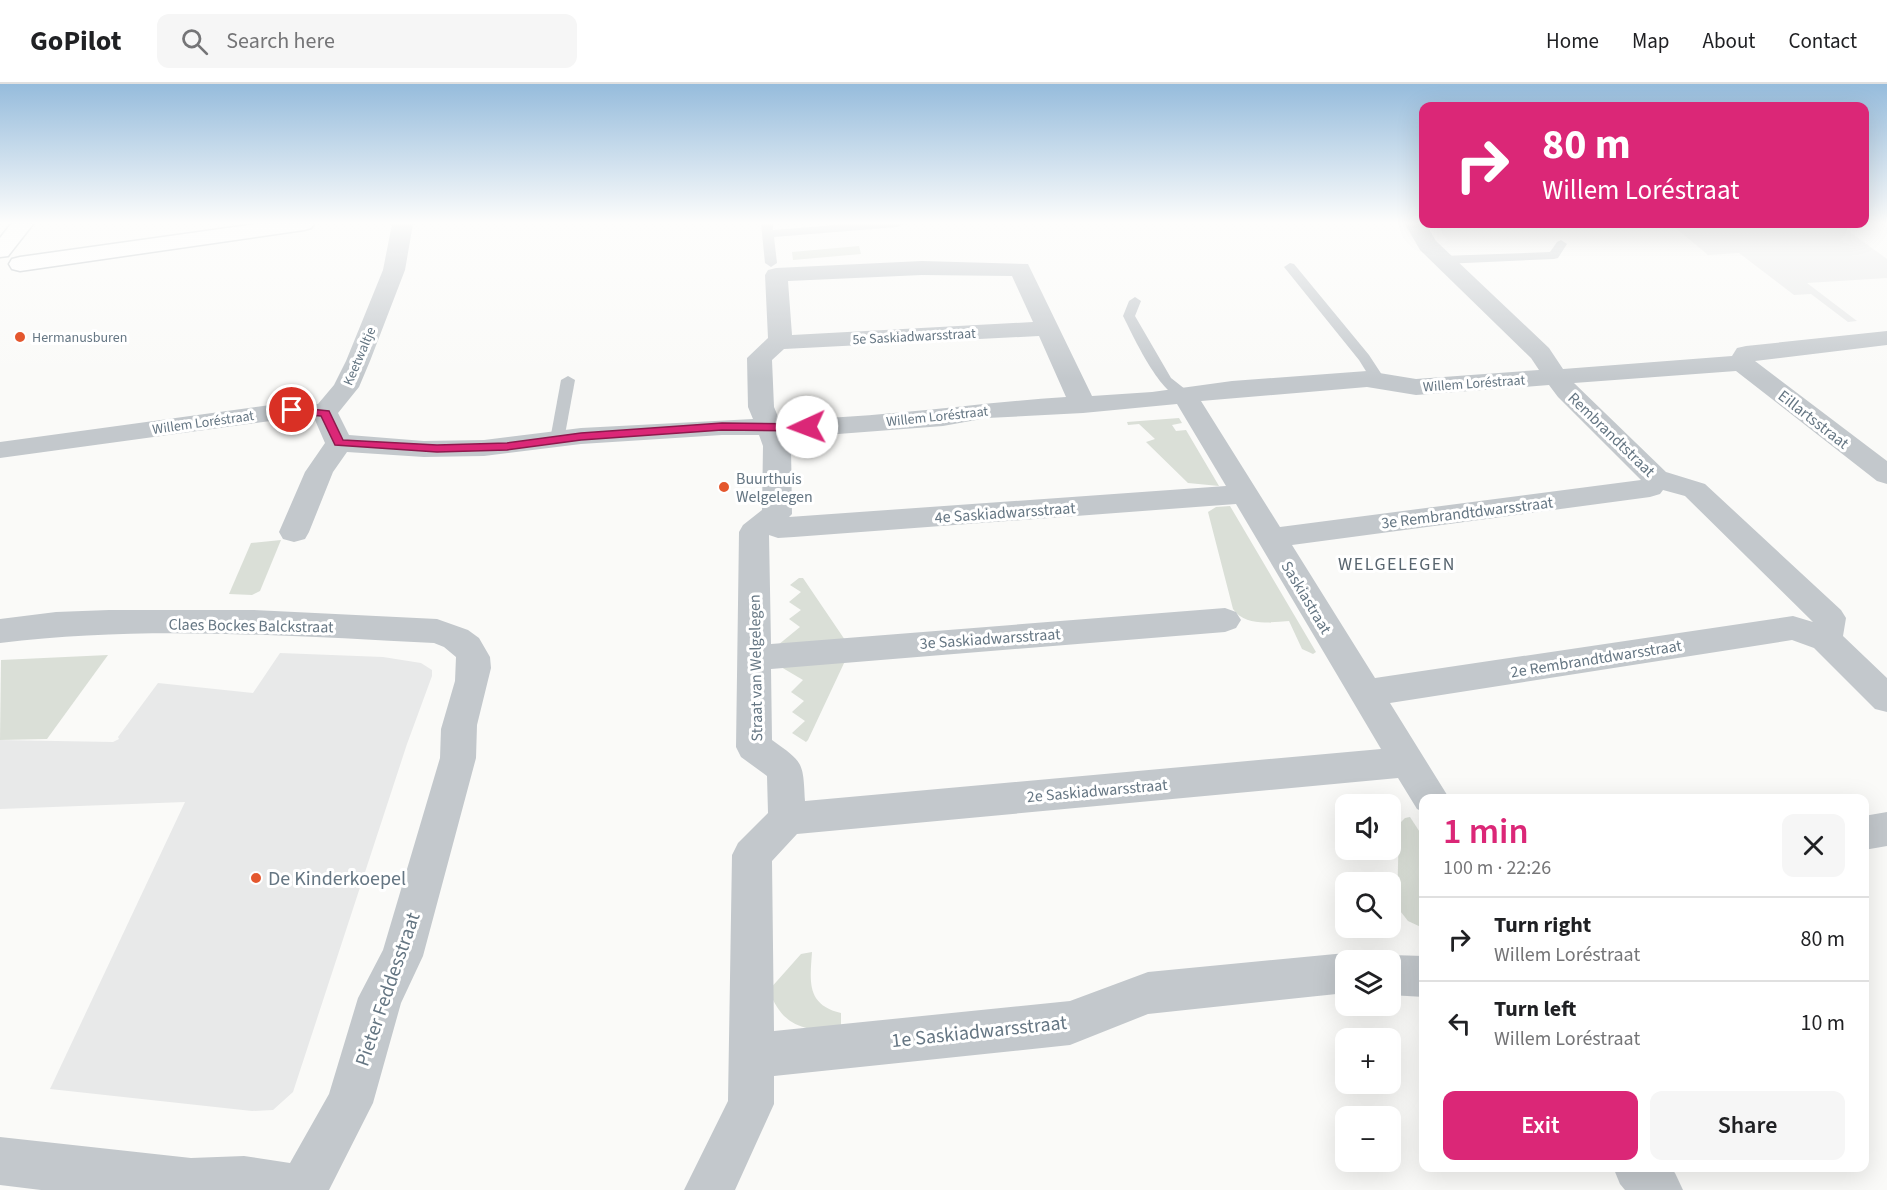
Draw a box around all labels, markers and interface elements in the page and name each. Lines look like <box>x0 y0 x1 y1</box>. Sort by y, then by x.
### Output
search box <box>157 14 577 68</box>
text: GoPilot <box>30 21 121 61</box>
icon: search <box>178 25 211 58</box>
text: Search here <box>226 25 335 57</box>
text: Home <box>1546 26 1599 56</box>
text: Map <box>1632 26 1670 56</box>
text: About <box>1703 26 1755 56</box>
text: Contact <box>1788 26 1857 56</box>
text: 80 m <box>1542 115 1631 175</box>
icon: right <box>1443 126 1521 204</box>
text: Willem Loréstraat <box>1542 171 1739 210</box>
street label: Keetwaltje <box>339 324 381 389</box>
street label: 5e Saskiadwarsstraat <box>852 324 976 350</box>
place label: Hermanusburen <box>32 328 127 348</box>
marker: Hermanusburen <box>13 330 27 344</box>
street label: Willem Loréstraat <box>1422 370 1526 398</box>
pin <box>266 384 317 435</box>
street label: Eillartsstraat <box>1773 385 1854 455</box>
street label: Rembrandtstraat <box>1563 387 1660 482</box>
icon: arrive <box>275 393 308 426</box>
position arrow <box>775 395 839 459</box>
street label: Willem Loréstraat <box>885 402 989 432</box>
street label: Willem Loréstraat <box>151 406 255 440</box>
place label: Buurthuis Welgelegen <box>736 468 813 508</box>
marker: Buurthuis Welgelegen <box>717 480 731 494</box>
street label: 3e Rembrandtdwarsstraat <box>1380 491 1555 534</box>
street label: 4e Saskiadwarsstraat <box>934 497 1077 529</box>
district label: WELGELEGEN <box>1338 552 1456 577</box>
street label: Saskiastraat <box>1276 557 1337 639</box>
street label: Straat van Welgelegen <box>744 594 768 742</box>
street label: Claes Bockes Balckstraat <box>168 614 334 638</box>
street label: 3e Saskiadwarsstraat <box>919 623 1062 655</box>
street label: 2e Rembrandtdwarsstraat <box>1509 635 1684 683</box>
street label: 2e Saskiadwarsstraat <box>1026 774 1169 808</box>
map controls <box>1335 794 1401 1172</box>
button: sound <box>1335 794 1401 860</box>
text: 1 min <box>1443 806 1529 857</box>
button: close <box>1782 814 1845 877</box>
text: 100 m · 22:26 <box>1443 854 1551 882</box>
place label: De Kinderkoepel <box>268 865 406 893</box>
marker: De Kinderkoepel <box>249 871 263 885</box>
button: search <box>1335 872 1401 938</box>
street label: Pieter Feddesstraat <box>348 908 427 1070</box>
text: Turn right <box>1494 909 1591 941</box>
icon: right <box>1443 923 1476 956</box>
text: 80 m <box>1800 923 1845 955</box>
text: Willem Loréstraat <box>1494 941 1640 969</box>
button: layers <box>1335 950 1401 1016</box>
text: Turn left <box>1494 993 1576 1025</box>
icon: left <box>1443 1007 1476 1040</box>
text: 10 m <box>1800 1007 1845 1039</box>
street label: 1e Saskiadwarsstraat <box>890 1009 1069 1055</box>
text: Willem Loréstraat <box>1494 1025 1640 1053</box>
button: + <box>1335 1028 1401 1094</box>
button: Exit <box>1443 1091 1638 1160</box>
button: Share <box>1650 1091 1845 1160</box>
button: − <box>1335 1106 1401 1172</box>

